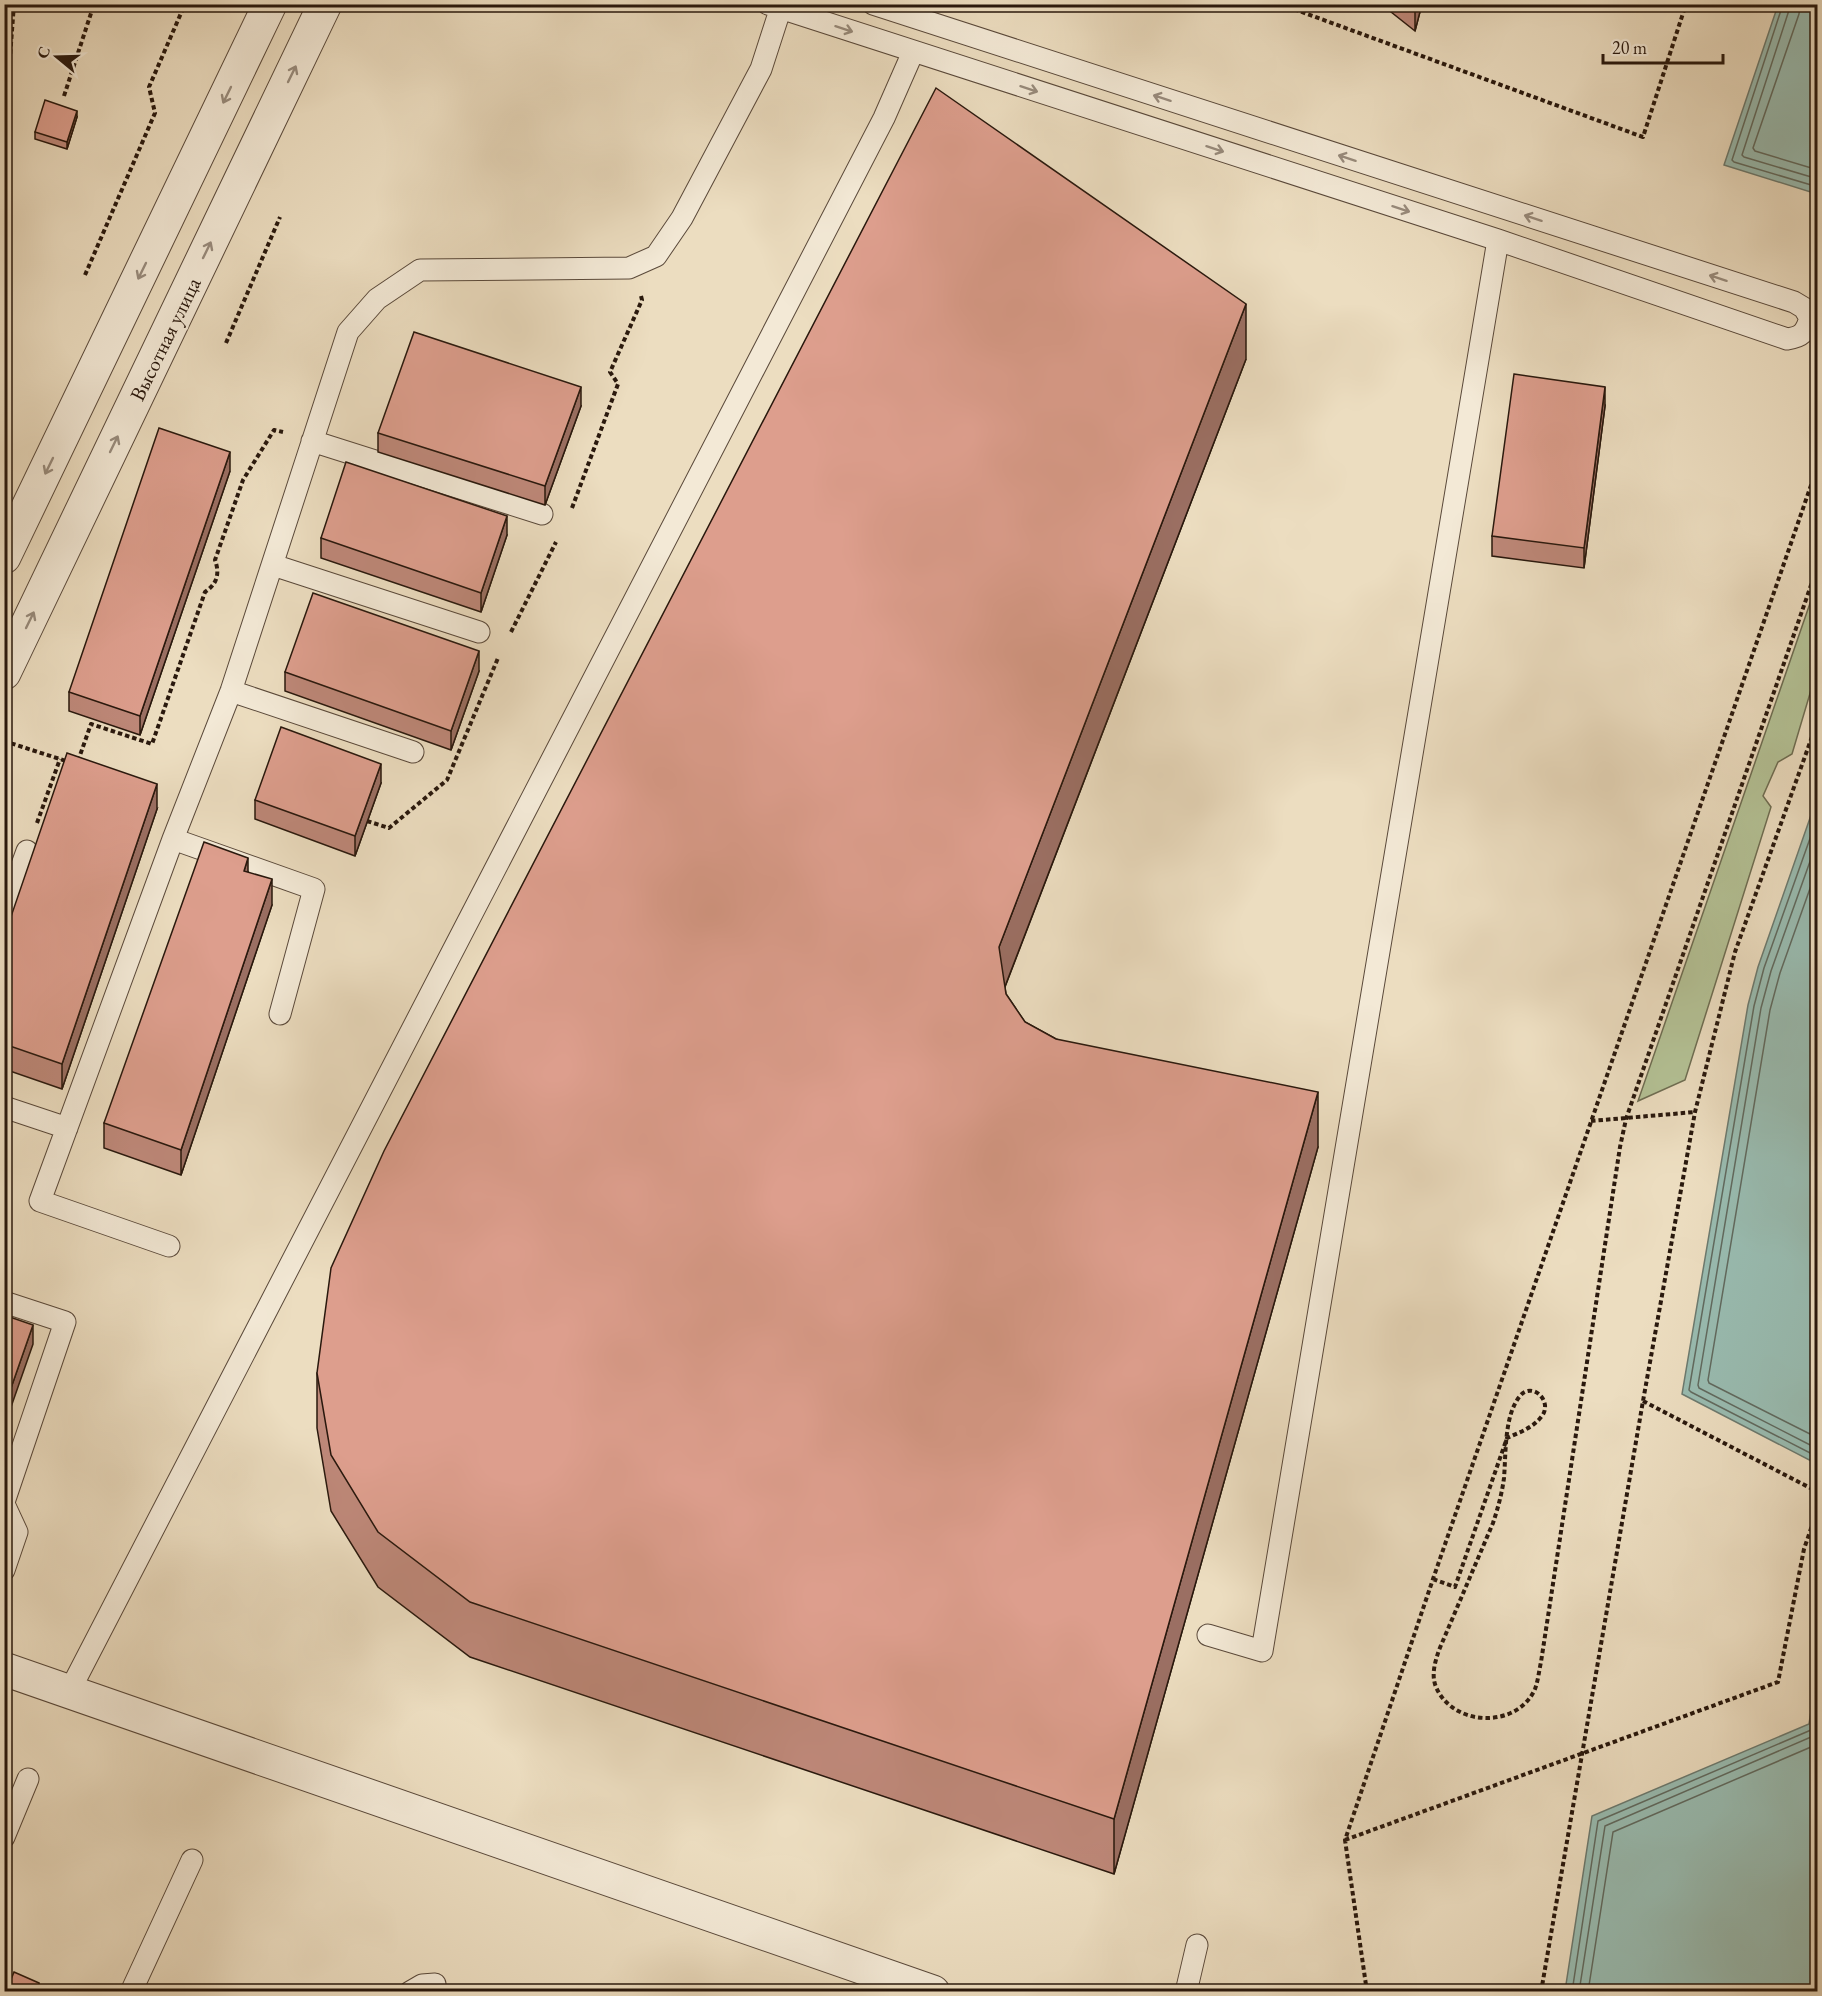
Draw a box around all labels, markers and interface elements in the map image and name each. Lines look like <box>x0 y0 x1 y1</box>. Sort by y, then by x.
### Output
one-way arrow <box>834 24 853 35</box>
north arrow <box>27 27 87 87</box>
scale bar <box>1603 27 1723 65</box>
text: 20 m <box>1612 36 1647 59</box>
text: С <box>32 43 55 61</box>
one-way arrow <box>286 65 298 83</box>
one-way arrow <box>1019 85 1038 96</box>
one-way arrow <box>220 86 232 104</box>
one-way arrow <box>1153 91 1172 102</box>
one-way arrow <box>1205 144 1224 155</box>
one-way arrow <box>1338 151 1357 162</box>
one-way arrow <box>1391 204 1410 215</box>
one-way arrow <box>1524 211 1543 222</box>
one-way arrow <box>202 241 214 259</box>
one-way arrow <box>136 261 148 279</box>
one-way arrow <box>1709 271 1728 282</box>
street label: Высотная улица <box>123 272 207 405</box>
one-way arrow <box>109 436 121 454</box>
one-way arrow <box>42 456 54 474</box>
one-way arrow <box>24 612 36 630</box>

